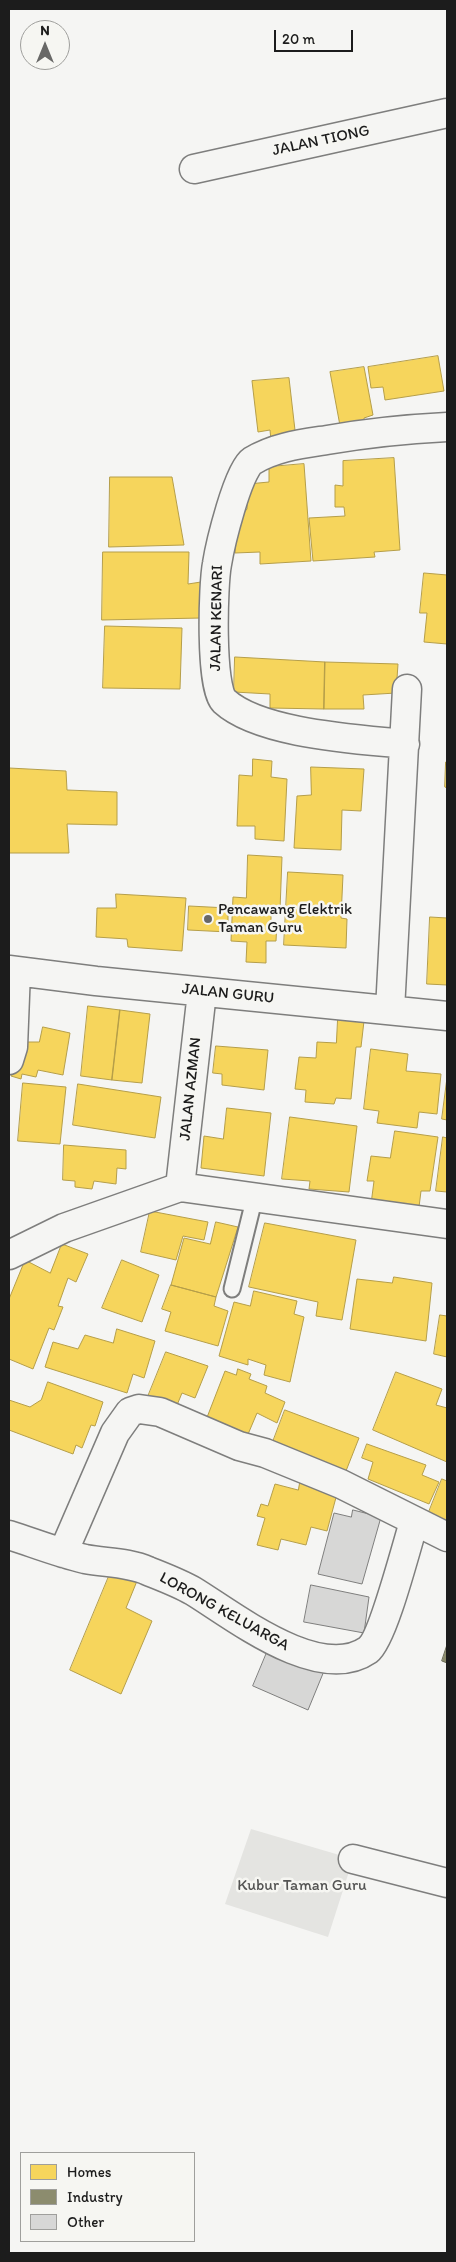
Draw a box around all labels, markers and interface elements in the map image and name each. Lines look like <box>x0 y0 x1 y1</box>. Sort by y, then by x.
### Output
north arrow <box>20 20 70 70</box>
scale bar <box>276 20 355 52</box>
text: N <box>40 22 50 39</box>
text: 20 m <box>282 30 315 48</box>
street label: JALAN TIONG <box>271 121 371 161</box>
street label: JALAN KENARI <box>206 565 228 671</box>
place label: Pencawang Elektrik Taman Guru <box>218 900 352 938</box>
marker: Pencawang Elektrik Taman Guru <box>202 913 214 925</box>
street label: JALAN GURU <box>181 980 275 1008</box>
street label: JALAN AZMAN <box>176 1036 206 1142</box>
street label: LORONG KELUARGA <box>156 1568 292 1656</box>
park label: Kubur Taman Guru <box>237 1876 367 1896</box>
legend <box>20 2152 195 2242</box>
text: Homes <box>67 2163 111 2181</box>
text: Industry <box>67 2188 123 2206</box>
text: Other <box>67 2213 104 2231</box>

